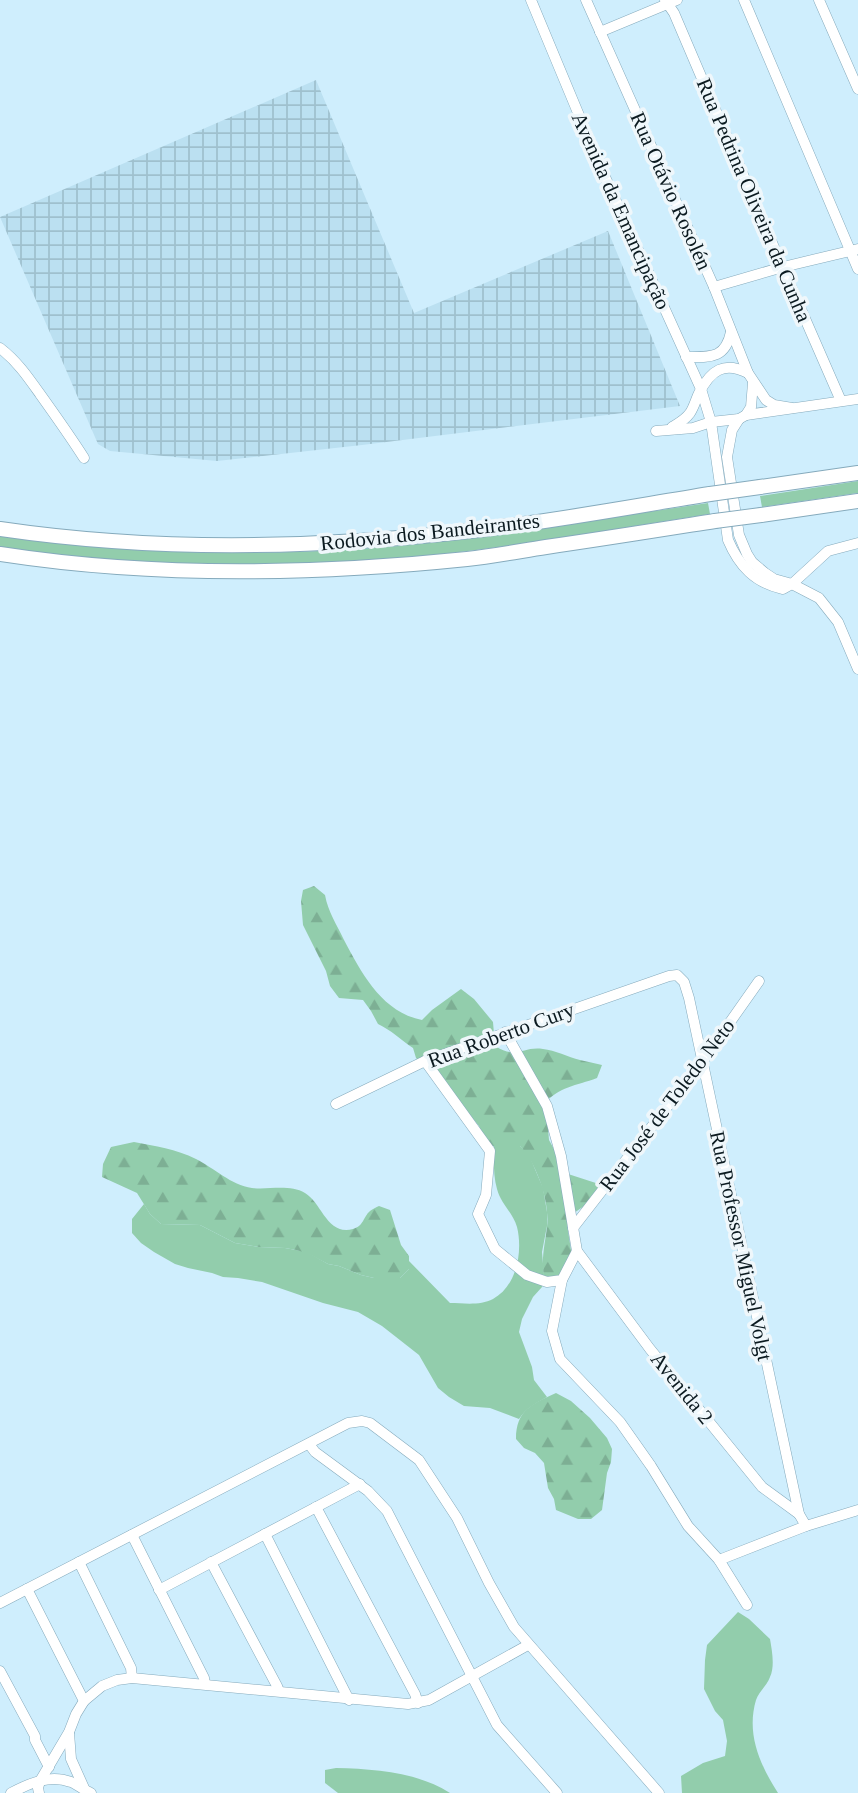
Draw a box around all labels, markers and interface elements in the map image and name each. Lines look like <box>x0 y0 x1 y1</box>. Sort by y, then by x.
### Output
street label: Rua Pedrina Oliveira da Cunha <box>692 75 817 326</box>
street label: Rua Otávio Rosolén <box>625 108 717 274</box>
street label: Avenida da Emancipação <box>567 109 675 313</box>
street label: Rodovia dos Bandeirantes <box>319 509 541 555</box>
street label: Rua Roberto Cury <box>425 997 578 1073</box>
street label: Rua José de Toledo Neto <box>594 1014 740 1196</box>
street label: Rua Professor Miguel Volgt <box>705 1129 777 1363</box>
street label: Avenida 2 <box>646 1347 718 1429</box>

